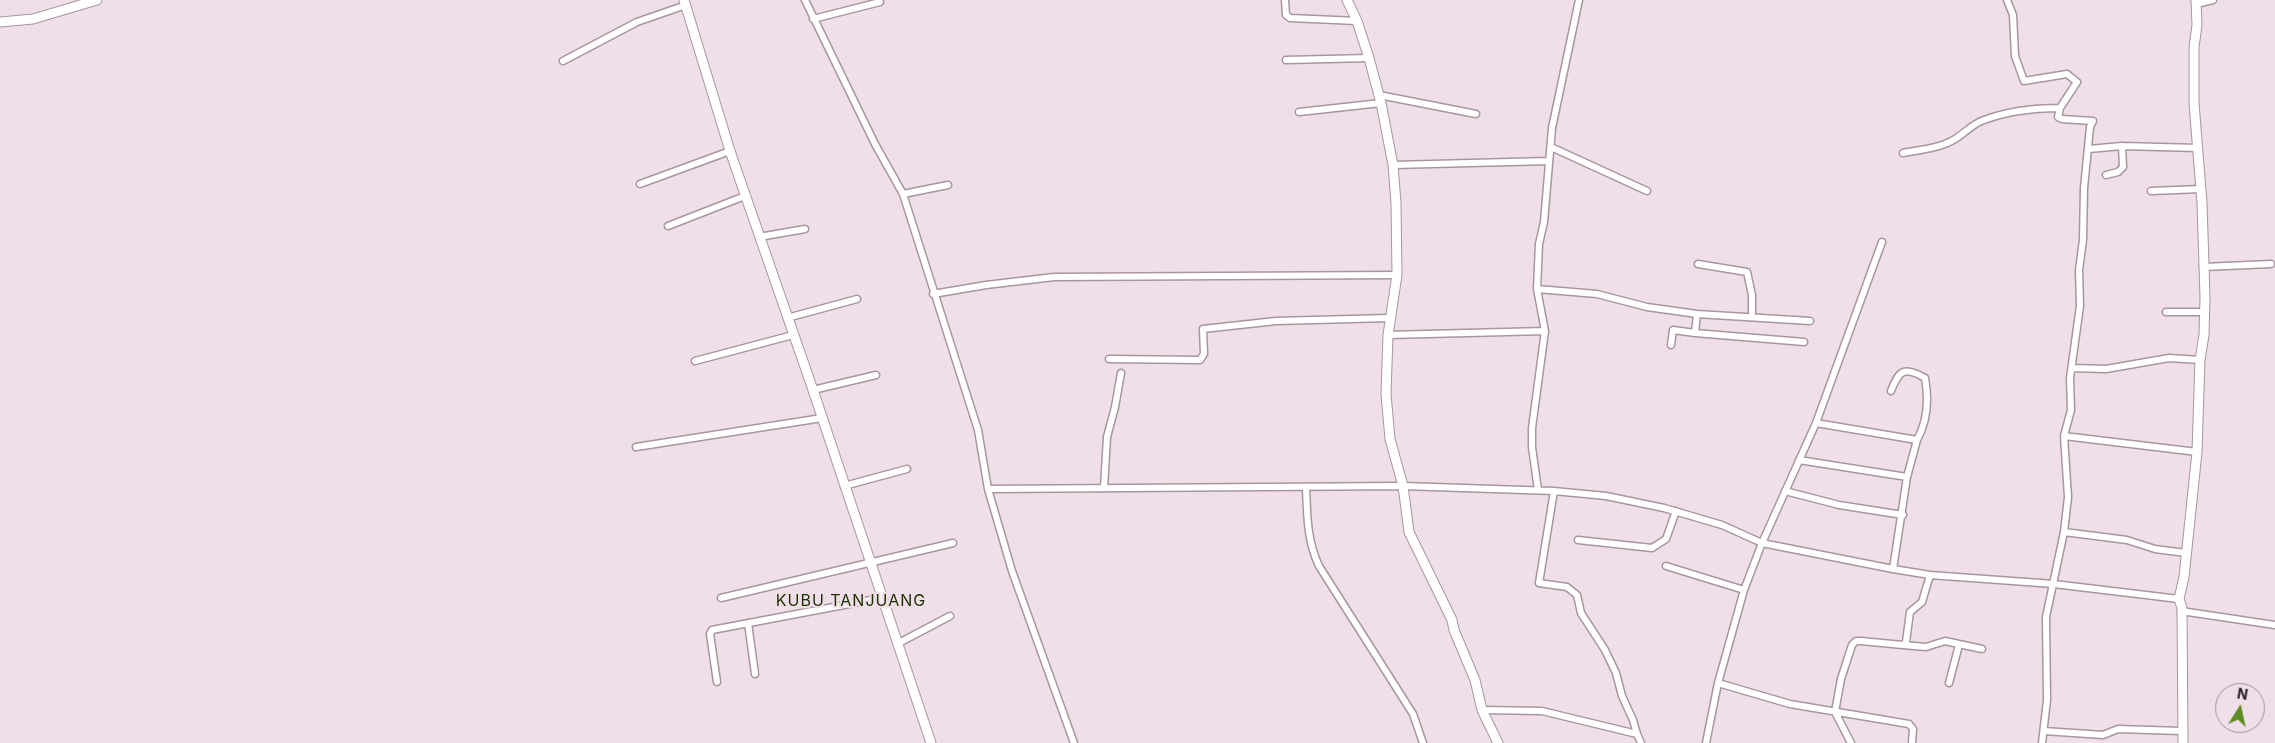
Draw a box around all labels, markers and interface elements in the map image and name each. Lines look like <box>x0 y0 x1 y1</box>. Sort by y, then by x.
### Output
district label: KUBU TANJUANG <box>774 591 928 611</box>
north arrow <box>2215 683 2265 733</box>
text: N <box>2236 684 2249 703</box>

